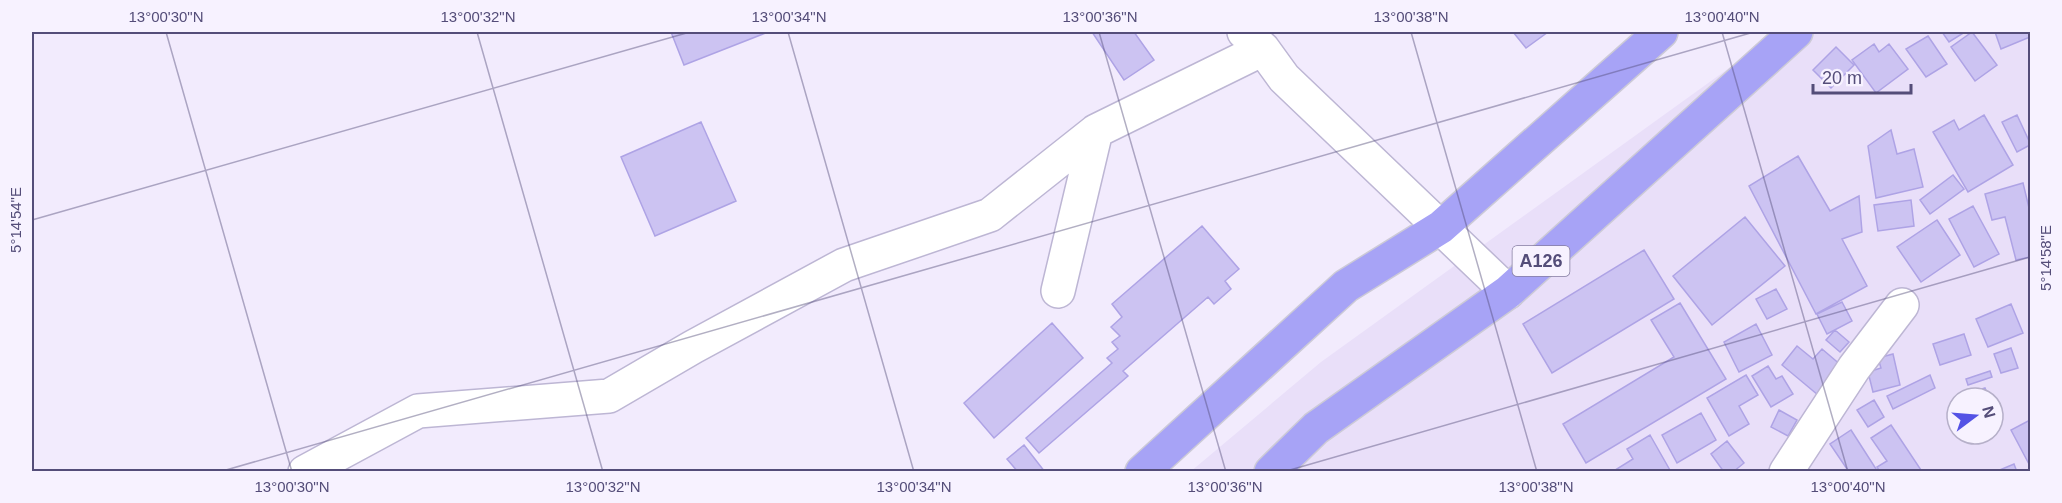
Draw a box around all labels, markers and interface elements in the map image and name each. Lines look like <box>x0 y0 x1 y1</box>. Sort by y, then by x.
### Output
text: 13°00'30"N <box>128 8 204 25</box>
text: 13°00'32"N <box>440 8 516 25</box>
text: 13°00'34"N <box>751 8 827 25</box>
text: 13°00'36"N <box>1062 8 1138 25</box>
text: 13°00'38"N <box>1373 8 1449 25</box>
text: 13°00'40"N <box>1684 8 1760 25</box>
scale bar <box>1813 57 1910 95</box>
text: 20 m <box>1822 68 1862 88</box>
text: 5°14'54"E <box>7 187 24 253</box>
text: 5°14'58"E <box>2037 225 2054 291</box>
road number: A126 <box>1512 246 1570 276</box>
north arrow <box>1945 386 2005 446</box>
text: N <box>1979 404 1999 420</box>
text: 13°00'30"N <box>254 478 330 495</box>
text: 13°00'32"N <box>565 478 641 495</box>
text: 13°00'34"N <box>876 478 952 495</box>
text: 13°00'36"N <box>1187 478 1263 495</box>
text: 13°00'38"N <box>1498 478 1574 495</box>
text: 13°00'40"N <box>1810 478 1886 495</box>

